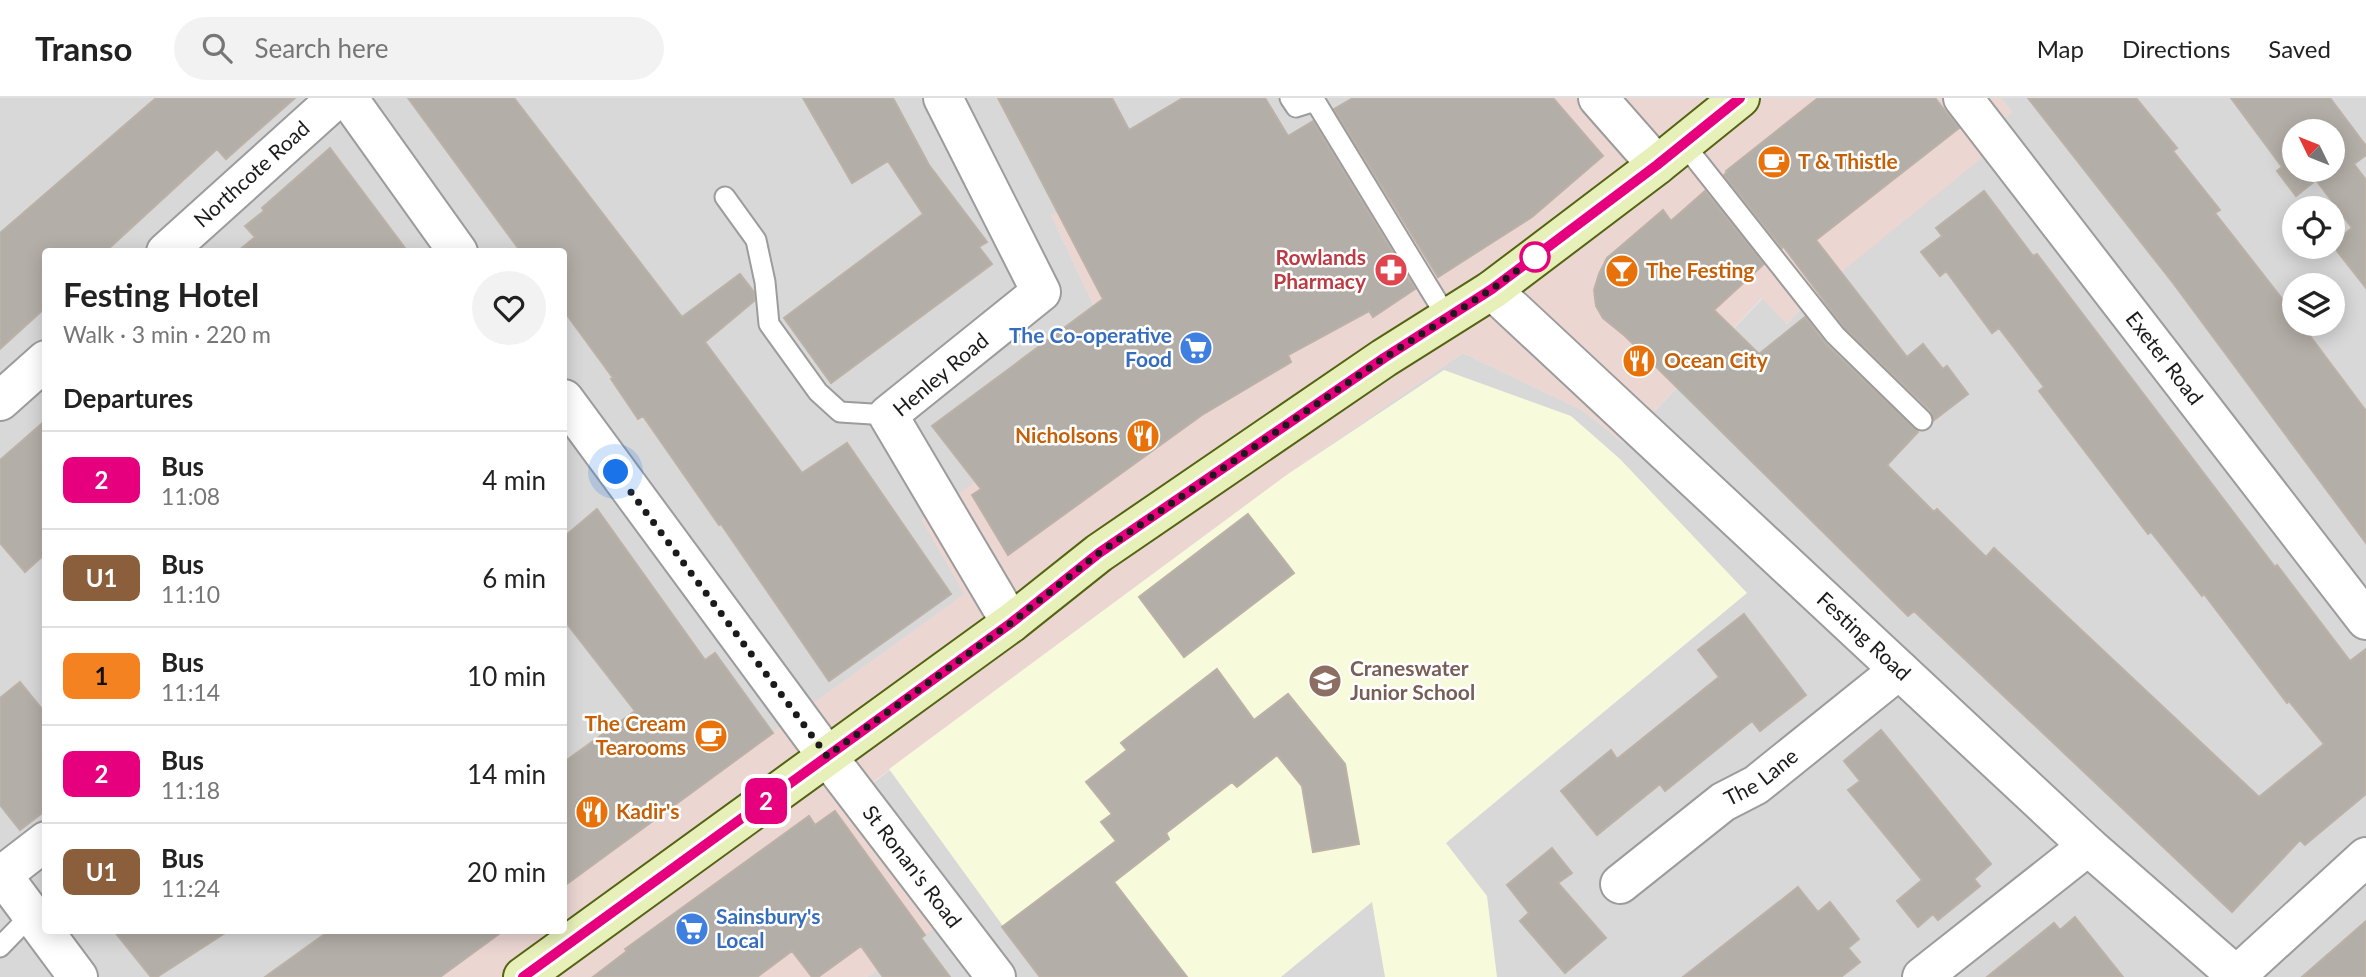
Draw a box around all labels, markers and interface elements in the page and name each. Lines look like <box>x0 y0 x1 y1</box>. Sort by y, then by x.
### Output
search box <box>174 17 664 80</box>
text: Transo <box>35 28 132 68</box>
icon: search <box>198 29 236 67</box>
text: Search here <box>254 32 388 64</box>
text: Map <box>2037 34 2084 63</box>
text: Directions <box>2122 34 2230 63</box>
text: Saved <box>2268 34 2331 63</box>
street label: Northcote Road <box>188 115 314 232</box>
north arrow <box>2282 119 2345 182</box>
map controls <box>2282 119 2345 336</box>
cafe icon: T & Thistle <box>1755 143 1793 181</box>
place label: T & Thistle <box>1798 148 1898 173</box>
button: locate <box>2282 196 2345 259</box>
unlabelled marker <box>1520 242 1550 272</box>
place label: Rowlands Pharmacy <box>1273 244 1367 293</box>
pharmacy icon: Rowlands Pharmacy <box>1372 251 1410 289</box>
bar icon: The Festing <box>1603 252 1641 290</box>
place label: The Festing <box>1646 257 1754 282</box>
button: heart <box>472 271 546 345</box>
button: layers <box>2282 273 2345 336</box>
text: Festing Hotel <box>63 274 259 314</box>
street label: Exeter Road <box>2121 306 2209 409</box>
text: Walk · 3 min · 220 m <box>63 320 271 348</box>
place label: The Co-operative Food <box>1009 322 1172 371</box>
street label: Henley Road <box>887 327 993 421</box>
supermarket icon: The Co-operative Food <box>1177 329 1215 367</box>
restaurant icon: Ocean City <box>1620 342 1658 380</box>
place label: Ocean City <box>1664 347 1769 372</box>
text: Departures <box>63 382 193 414</box>
restaurant icon: Nicholsons <box>1124 417 1162 455</box>
place label: Nicholsons <box>1015 422 1118 447</box>
text: Bus <box>161 450 204 482</box>
your location <box>598 454 633 489</box>
text: 4 min <box>482 464 546 496</box>
text: 2 <box>95 465 108 494</box>
text: 11:08 <box>161 482 220 510</box>
text: Bus <box>161 548 204 580</box>
text: 6 min <box>482 562 546 594</box>
text: U1 <box>86 563 117 592</box>
text: 11:10 <box>161 580 220 608</box>
street label: Festing Road <box>1813 586 1916 685</box>
text: Bus <box>161 646 204 678</box>
place label: Craneswater Junior School <box>1350 655 1475 704</box>
text: 10 min <box>467 660 546 692</box>
text: 1 <box>95 661 108 690</box>
school or university icon: Craneswater Junior School <box>1306 662 1344 700</box>
text: 11:14 <box>161 678 220 706</box>
place label: The Cream Tearooms <box>585 710 686 759</box>
cafe icon: The Cream Tearooms <box>692 717 730 755</box>
street label: The Lane <box>1719 742 1802 810</box>
text: Bus <box>161 744 204 776</box>
text: 14 min <box>467 758 546 790</box>
text: 2 <box>95 759 108 788</box>
text: 11:18 <box>161 776 220 804</box>
line badge: 2 <box>743 778 789 824</box>
text: 2 <box>759 786 773 815</box>
restaurant icon: Kadir's <box>573 793 611 831</box>
place label: Kadir's <box>616 798 680 823</box>
street label: St Ronan's Road <box>858 800 968 932</box>
text: Bus <box>161 842 204 874</box>
text: 20 min <box>467 856 546 888</box>
text: U1 <box>86 857 117 886</box>
text: 11:24 <box>161 874 220 902</box>
place label: Sainsbury's Local <box>716 903 821 952</box>
supermarket icon: Sainsbury's Local <box>673 910 711 948</box>

